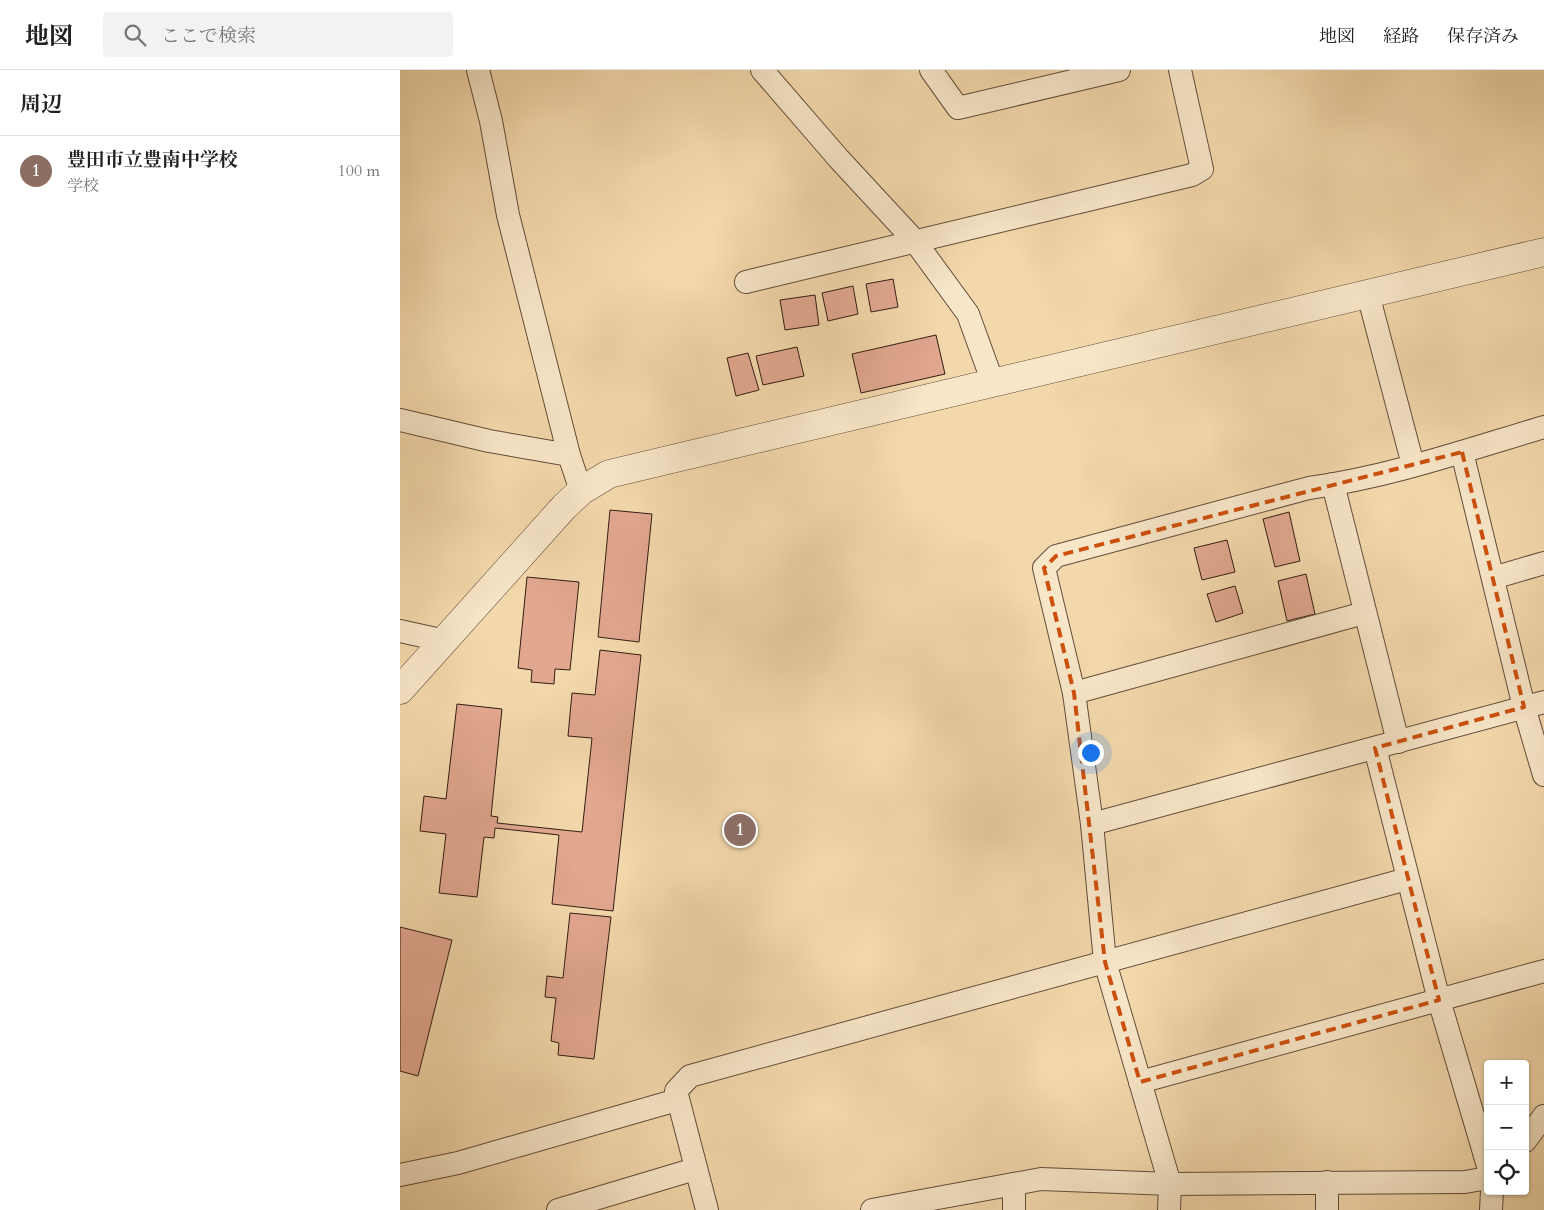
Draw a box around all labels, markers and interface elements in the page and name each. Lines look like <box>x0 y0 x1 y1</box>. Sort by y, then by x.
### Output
search box <box>103 12 453 57</box>
text: 地図 <box>25 20 73 53</box>
icon: search <box>121 21 149 49</box>
text: ここで検索 <box>161 23 256 49</box>
text: 地図 <box>1319 24 1355 49</box>
text: 経路 <box>1383 24 1419 49</box>
text: 保存済み <box>1447 24 1519 49</box>
text: 周辺 <box>20 90 62 119</box>
text: 豊田市立豊南中学校 <box>67 147 238 173</box>
text: 1 <box>32 160 40 182</box>
text: 100 m <box>338 160 380 182</box>
text: 学校 <box>67 175 99 197</box>
your location <box>1078 740 1104 766</box>
pin: 1 <box>724 811 756 849</box>
map controls <box>1484 1060 1529 1195</box>
button: + <box>1484 1060 1529 1105</box>
button: − <box>1484 1105 1529 1150</box>
button: locate <box>1484 1150 1529 1195</box>

